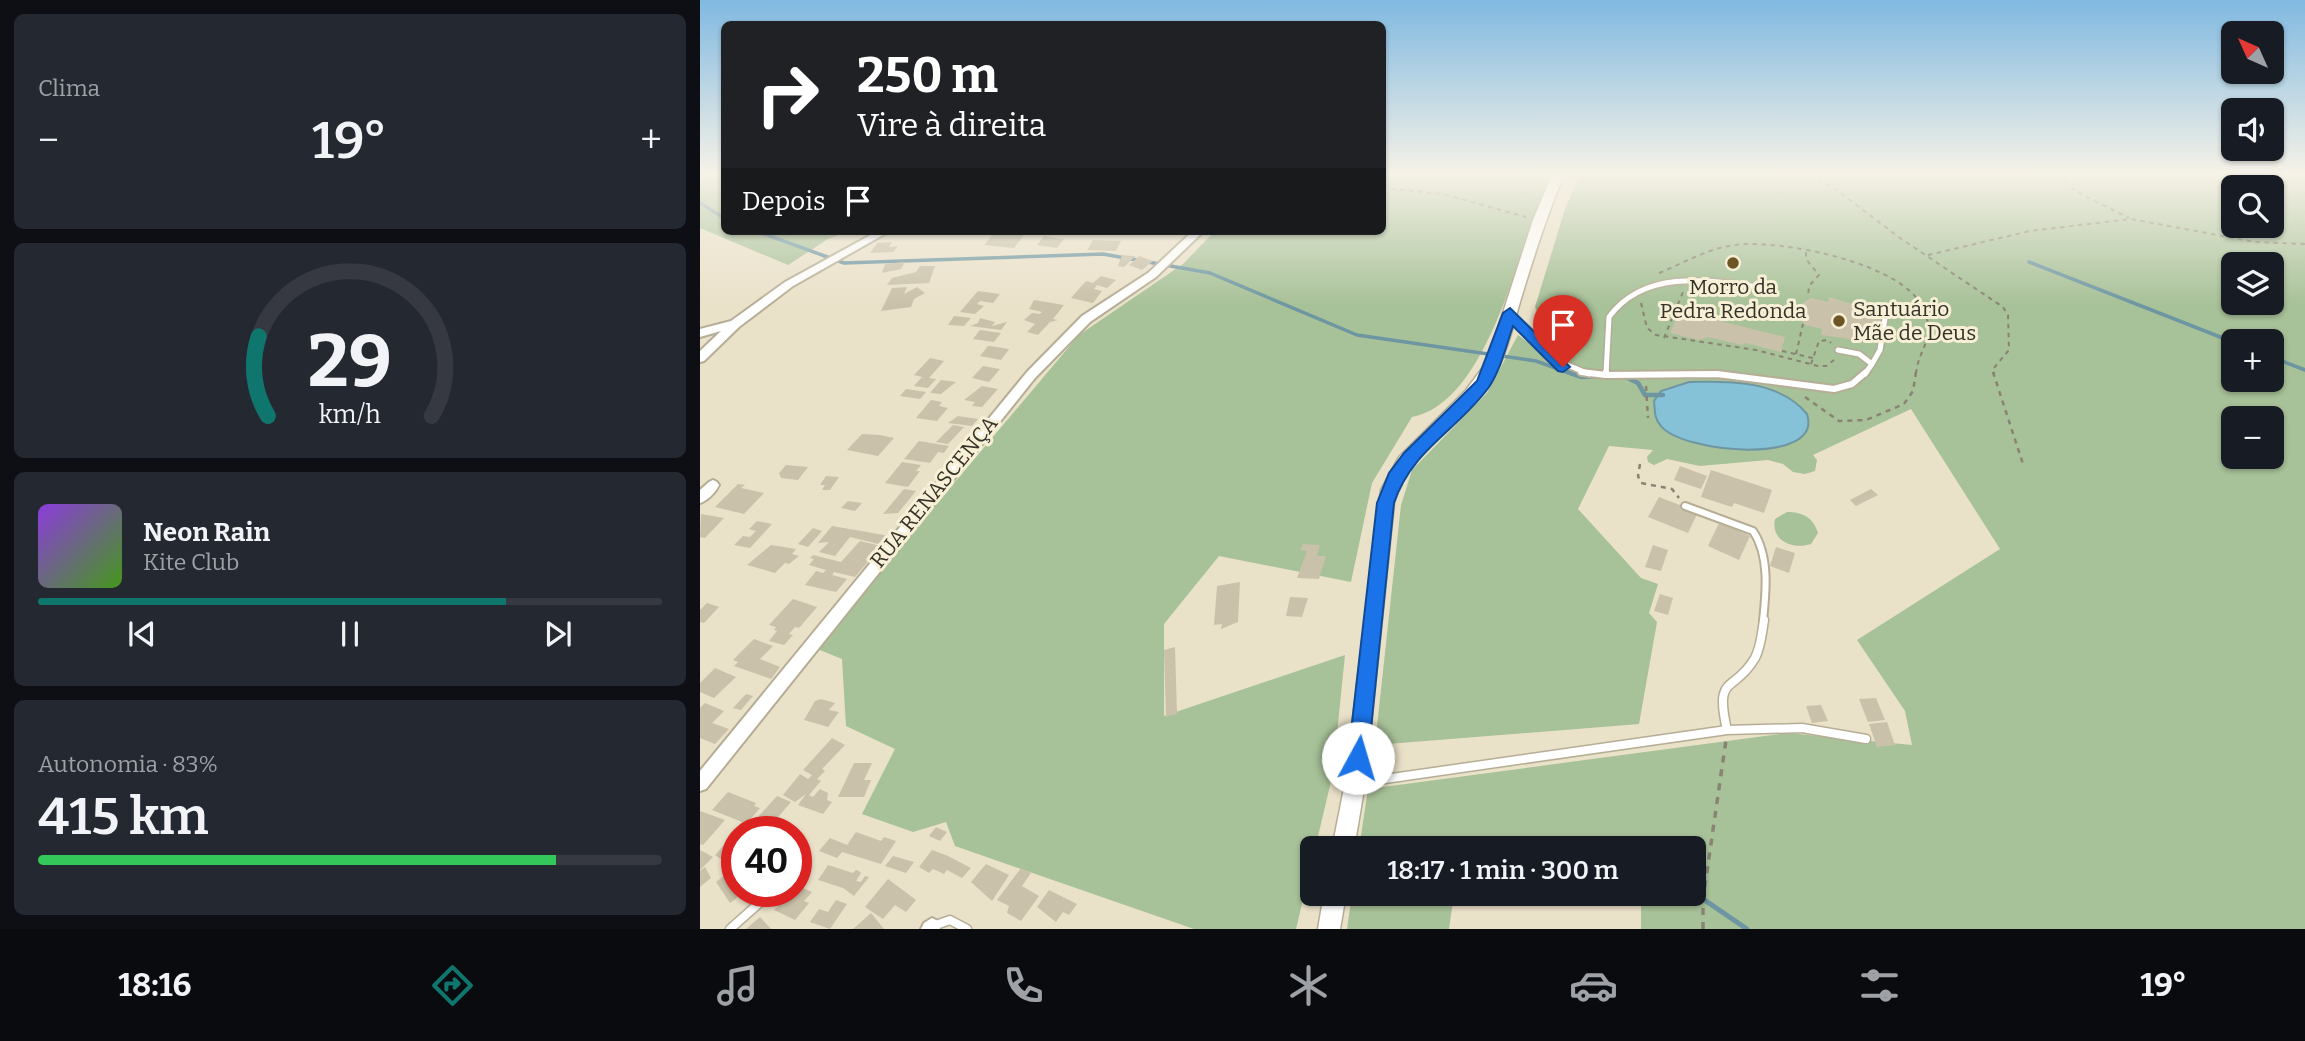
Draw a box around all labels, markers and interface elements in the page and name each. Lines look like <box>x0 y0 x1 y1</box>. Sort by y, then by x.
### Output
north arrow <box>2221 21 2284 84</box>
map controls <box>2221 21 2284 469</box>
text: 250 m <box>857 46 998 105</box>
icon: right <box>742 49 833 140</box>
text: Clima <box>38 74 100 102</box>
button: sound <box>2221 98 2284 161</box>
text: Vire à direita <box>857 106 1046 144</box>
text: 19° <box>312 109 387 172</box>
text: − <box>38 117 59 163</box>
text: + <box>640 117 662 163</box>
button: search <box>2221 175 2284 238</box>
icon: arrive <box>839 182 877 220</box>
text: Depois <box>742 186 825 217</box>
button: layers <box>2221 252 2284 315</box>
marker: Morro da Pedra Redonda <box>1725 255 1741 271</box>
place label: Morro da Pedra Redonda <box>1660 274 1807 324</box>
pin <box>1533 295 1593 367</box>
place label: Santuário Mãe de Deus <box>1853 296 1976 346</box>
icon: arrive <box>1544 306 1582 344</box>
marker: Santuário Mãe de Deus <box>1831 313 1847 329</box>
text: 29 <box>308 319 392 406</box>
button: + <box>2221 329 2284 392</box>
text: km/h <box>319 400 381 430</box>
button: − <box>2221 406 2284 469</box>
street label: RUA RENASCENÇA <box>865 411 1003 573</box>
text: Neon Rain <box>143 517 270 548</box>
text: Kite Club <box>143 548 239 576</box>
icon: previous <box>123 615 161 653</box>
icon: pause <box>331 615 369 653</box>
icon: next <box>539 615 577 653</box>
position arrow <box>1321 721 1395 795</box>
text: Autonomia · 83% <box>38 750 218 778</box>
text: 415 km <box>38 785 209 848</box>
speed limit sign: 40 <box>721 816 812 907</box>
text: 18:17 · 1 min · 300 m <box>1387 855 1619 886</box>
icon: directions <box>428 961 477 1010</box>
icon: music <box>713 961 762 1010</box>
icon: phone <box>999 961 1048 1010</box>
icon: climate <box>1284 961 1333 1010</box>
icon: car <box>1569 961 1618 1010</box>
icon: filters <box>1855 961 1904 1010</box>
text: 18:16 <box>118 966 191 1004</box>
text: 19° <box>2140 966 2187 1004</box>

